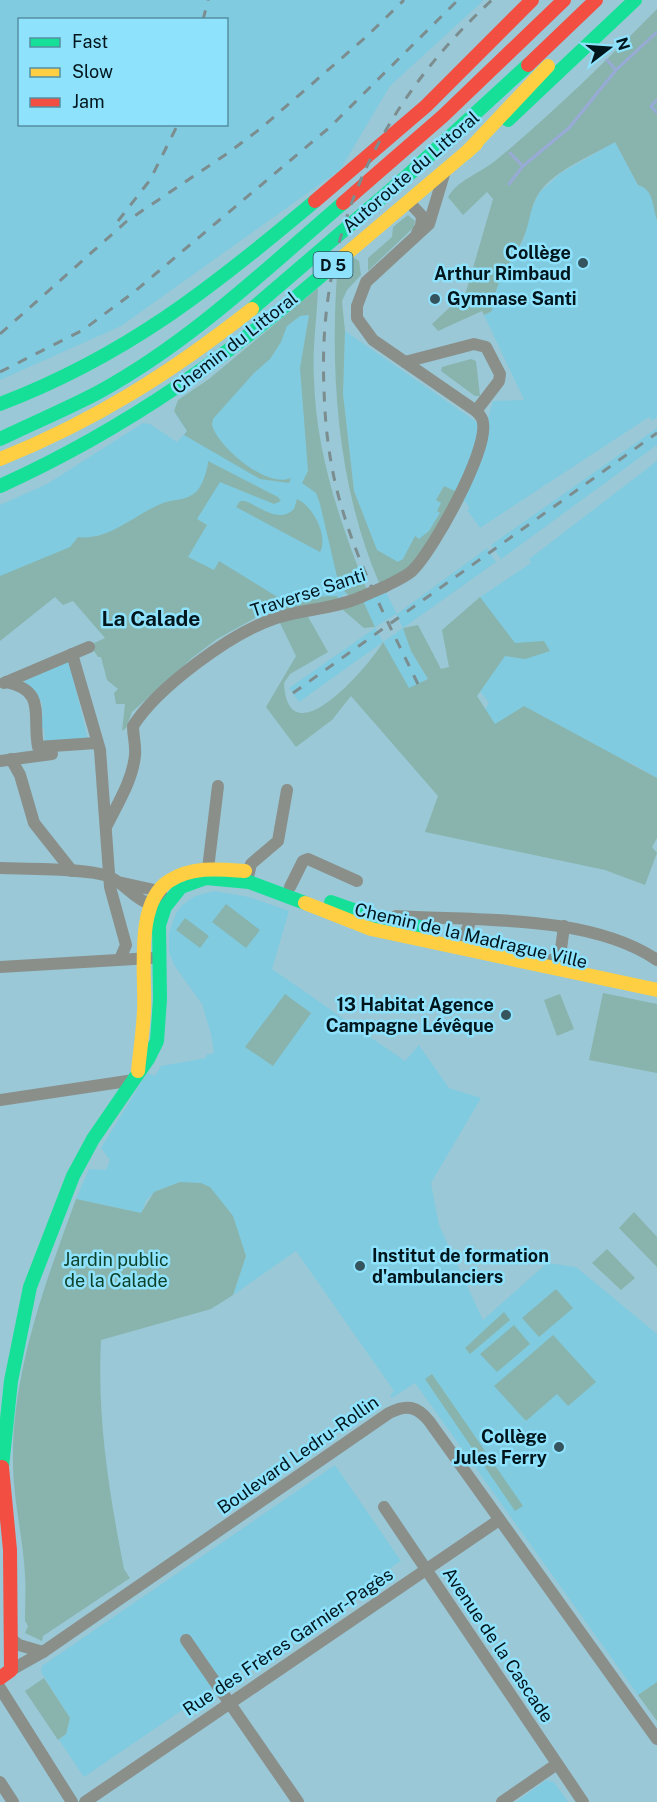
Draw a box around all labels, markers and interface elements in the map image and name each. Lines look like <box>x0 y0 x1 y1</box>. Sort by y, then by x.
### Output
legend <box>18 18 228 126</box>
north arrow <box>579 18 639 78</box>
text: Fast <box>72 31 108 52</box>
text: N <box>612 35 634 53</box>
text: Slow <box>72 61 113 82</box>
text: Jam <box>72 91 105 112</box>
street label: Autoroute du Littoral <box>338 107 483 237</box>
place label: Collège Arthur Rimbaud <box>434 242 571 284</box>
road number: D 5 <box>314 252 352 278</box>
marker: Collège Arthur Rimbaud <box>576 256 590 270</box>
street label: Chemin du Littoral <box>168 287 302 398</box>
place label: Gymnase Santi <box>447 288 577 309</box>
marker: Gymnase Santi <box>428 292 442 306</box>
street label: Traverse Santi <box>248 564 368 621</box>
district label: La Calade <box>102 606 200 631</box>
street label: Chemin de la Madrague Ville <box>353 898 590 973</box>
place label: 13 Habitat Agence Campagne Lévêque <box>326 994 494 1036</box>
marker: 13 Habitat Agence Campagne Lévêque <box>499 1008 513 1022</box>
place label: Institut de formation d'ambulanciers <box>372 1245 549 1287</box>
park label: Jardin public de la Calade <box>63 1249 169 1291</box>
marker: Institut de formation d'ambulanciers <box>353 1259 367 1273</box>
street label: Boulevard Ledru-Rollin <box>213 1391 382 1518</box>
place label: Collège Jules Ferry <box>454 1426 547 1468</box>
marker: Collège Jules Ferry <box>552 1440 566 1454</box>
street label: Rue des Frères Garnier-Pagès <box>179 1563 397 1720</box>
street label: Avenue de la Cascade <box>439 1563 558 1726</box>

